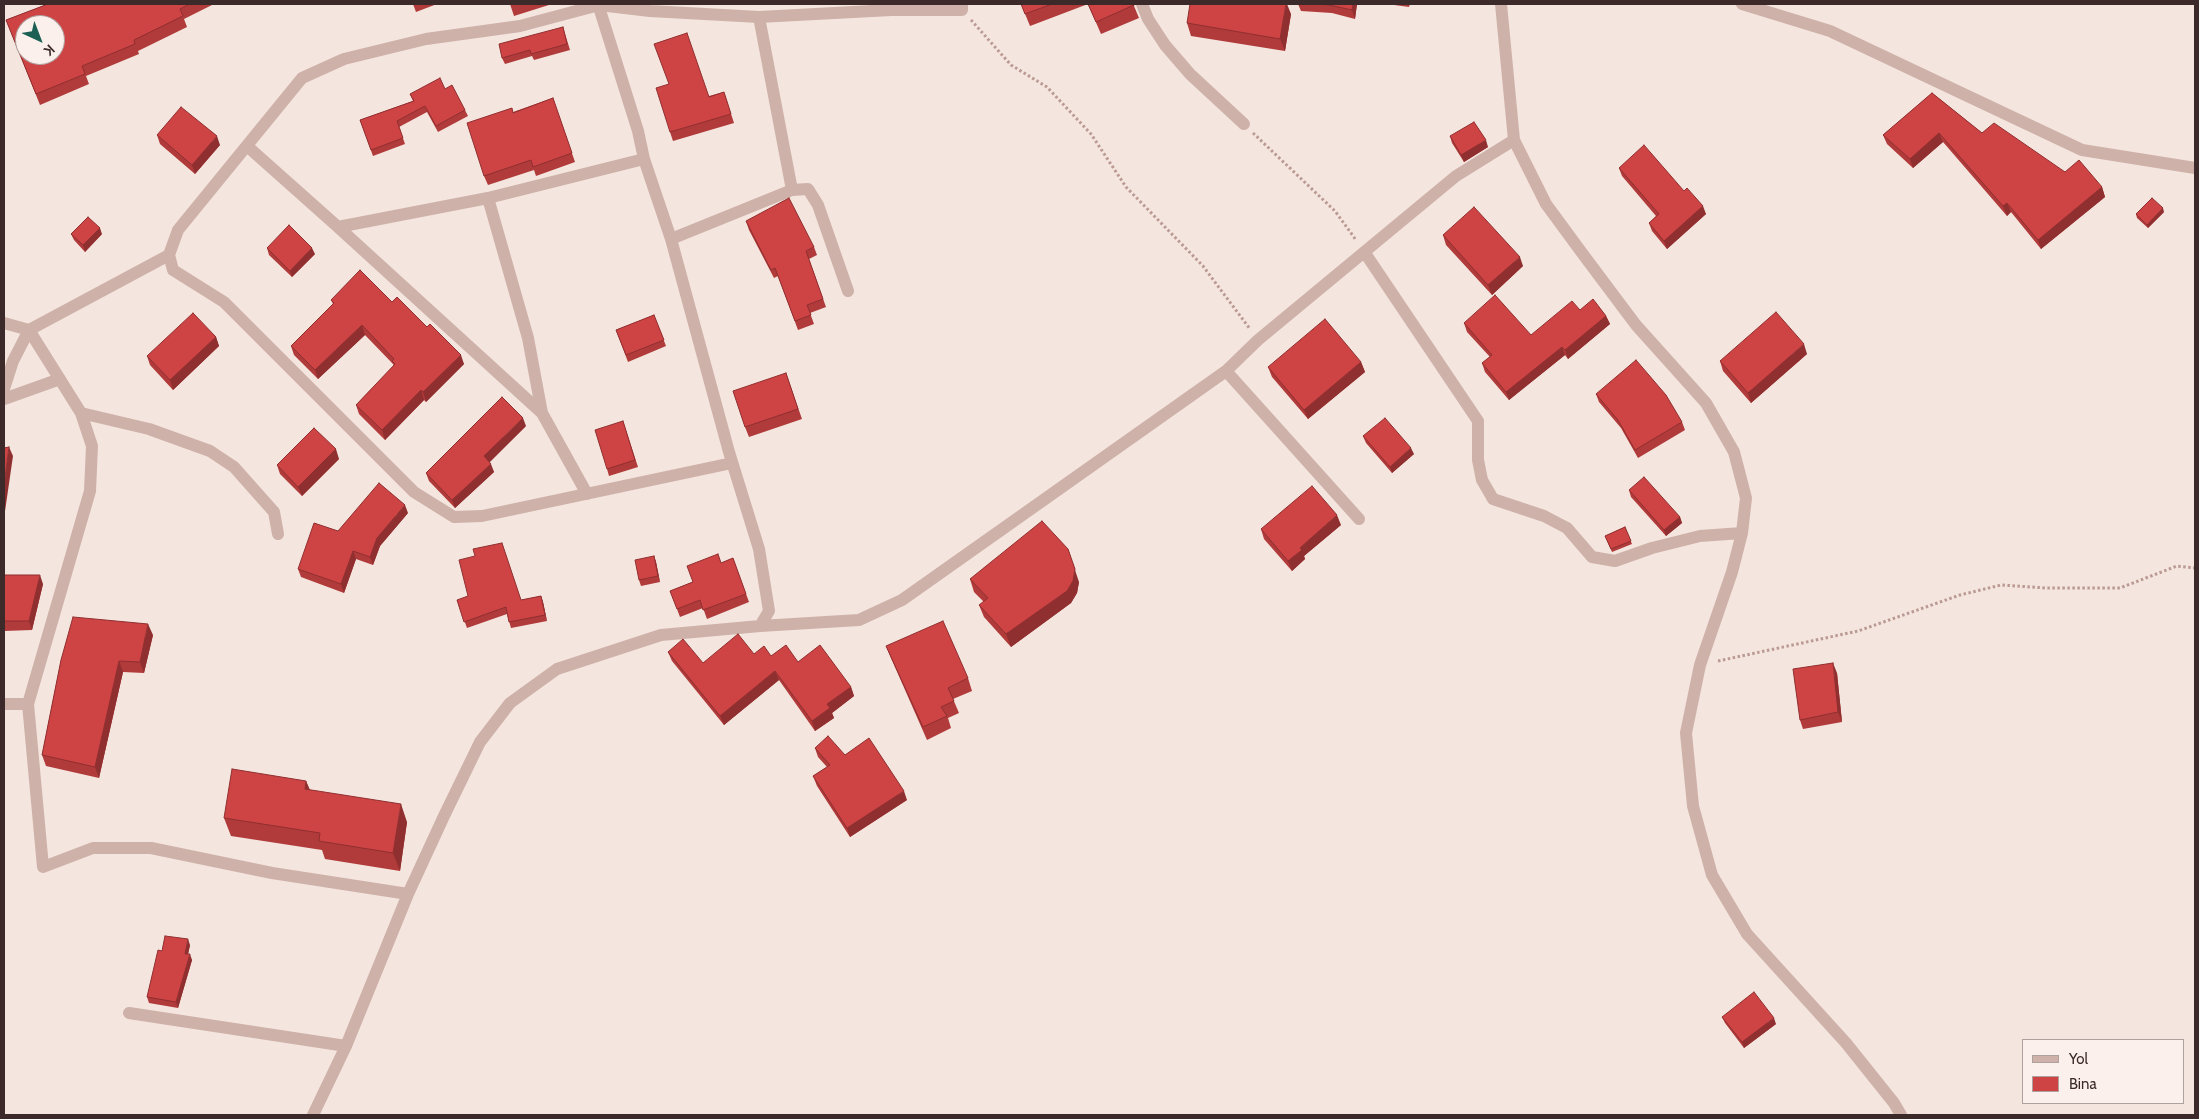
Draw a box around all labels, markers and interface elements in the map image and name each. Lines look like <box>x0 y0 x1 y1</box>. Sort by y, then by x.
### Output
north arrow <box>15 15 65 65</box>
text: K <box>40 41 59 60</box>
legend <box>2022 1039 2184 1104</box>
text: Yol <box>2069 1050 2088 1068</box>
text: Bina <box>2069 1075 2097 1093</box>

